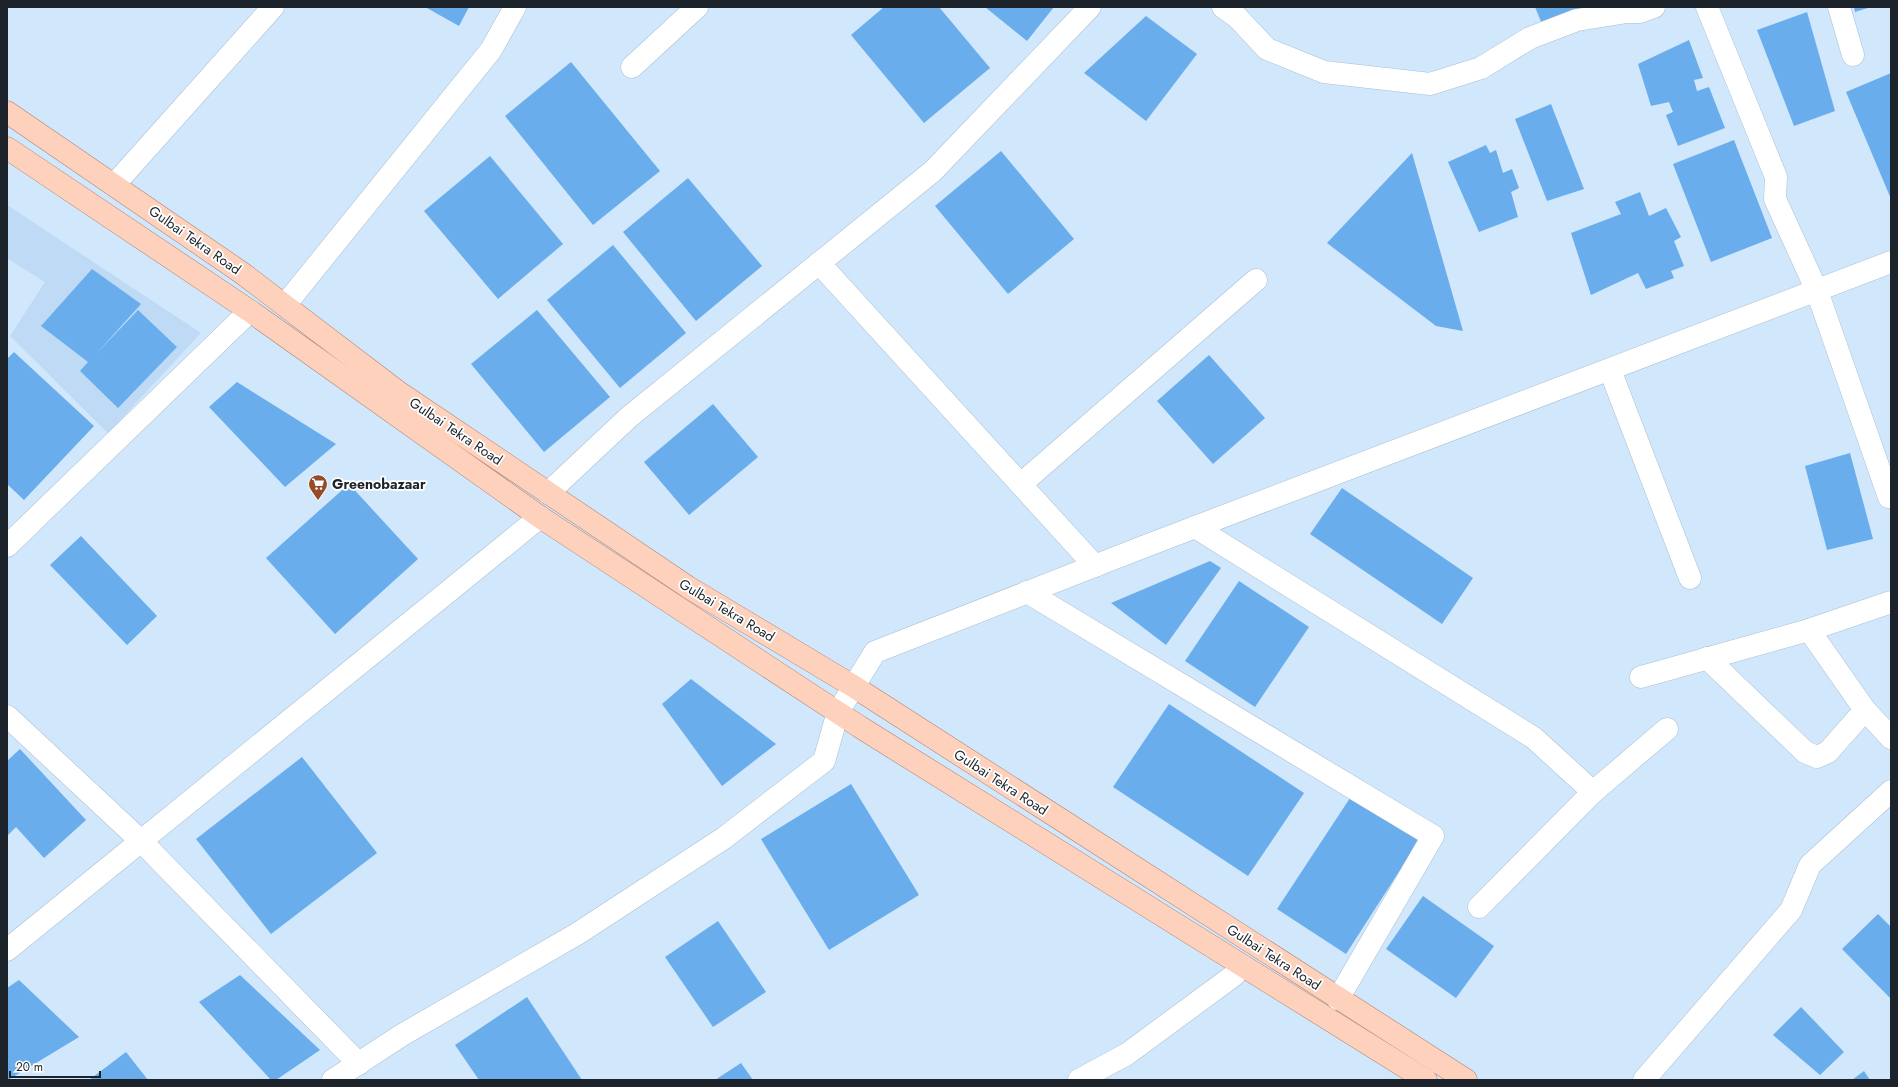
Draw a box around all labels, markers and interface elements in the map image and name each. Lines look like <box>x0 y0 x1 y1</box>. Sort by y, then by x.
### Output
street label: Gulbai Tekra Road <box>145 201 245 279</box>
street label: Gulbai Tekra Road <box>405 392 507 470</box>
supermarket icon: Greenobazaar <box>307 473 329 501</box>
place label: Greenobazaar <box>332 474 426 494</box>
street label: Gulbai Tekra Road <box>675 574 779 646</box>
street label: Gulbai Tekra Road <box>950 744 1052 820</box>
street label: Gulbai Tekra Road <box>1223 919 1325 995</box>
scale bar <box>10 1053 100 1079</box>
text: 20 m <box>16 1058 43 1076</box>

